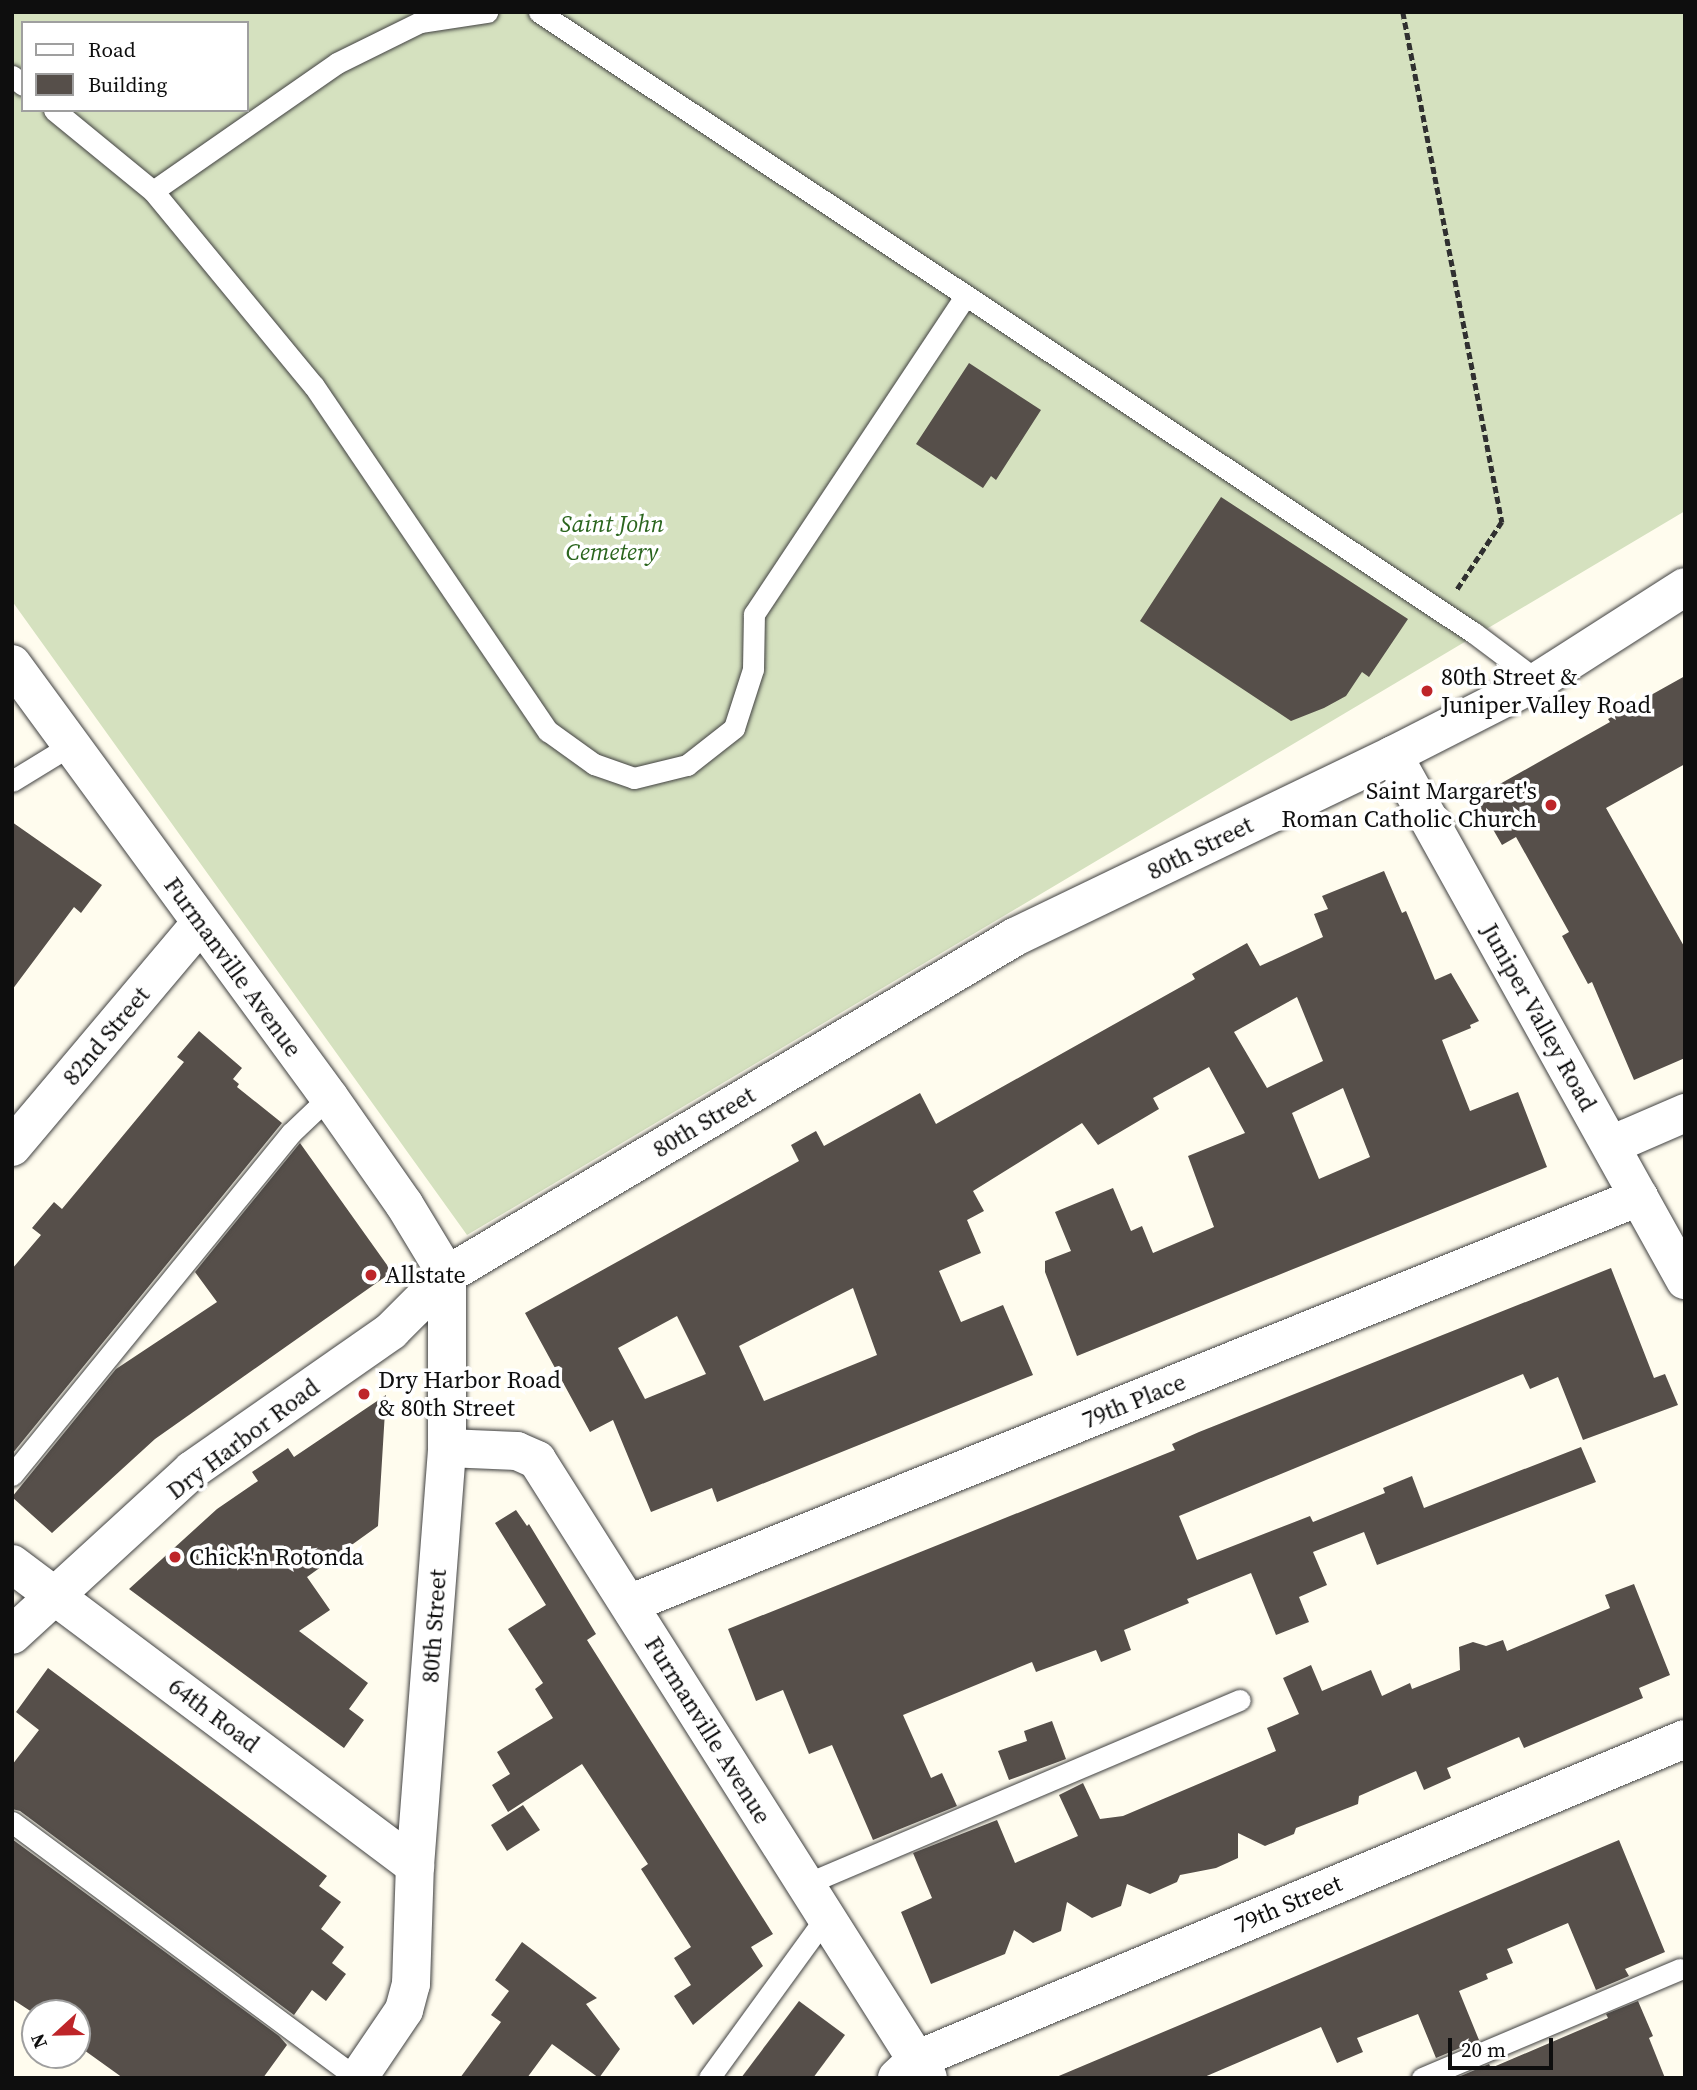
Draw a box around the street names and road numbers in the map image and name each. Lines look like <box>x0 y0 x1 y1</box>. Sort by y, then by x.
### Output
street label: 80th Street <box>1143 810 1257 886</box>
street label: Furmanville Avenue <box>158 871 308 1063</box>
street label: Juniper Valley Road <box>1475 918 1603 1116</box>
street label: 82nd Street <box>56 981 156 1091</box>
street label: 80th Street <box>648 1080 760 1164</box>
street label: 79th Place <box>1078 1367 1190 1435</box>
street label: Dry Harbor Road <box>161 1372 325 1506</box>
street label: 80th Street <box>416 1568 452 1684</box>
street label: Furmanville Avenue <box>639 1631 777 1829</box>
street label: 64th Road <box>163 1672 265 1758</box>
street label: 79th Street <box>1230 1869 1346 1939</box>

